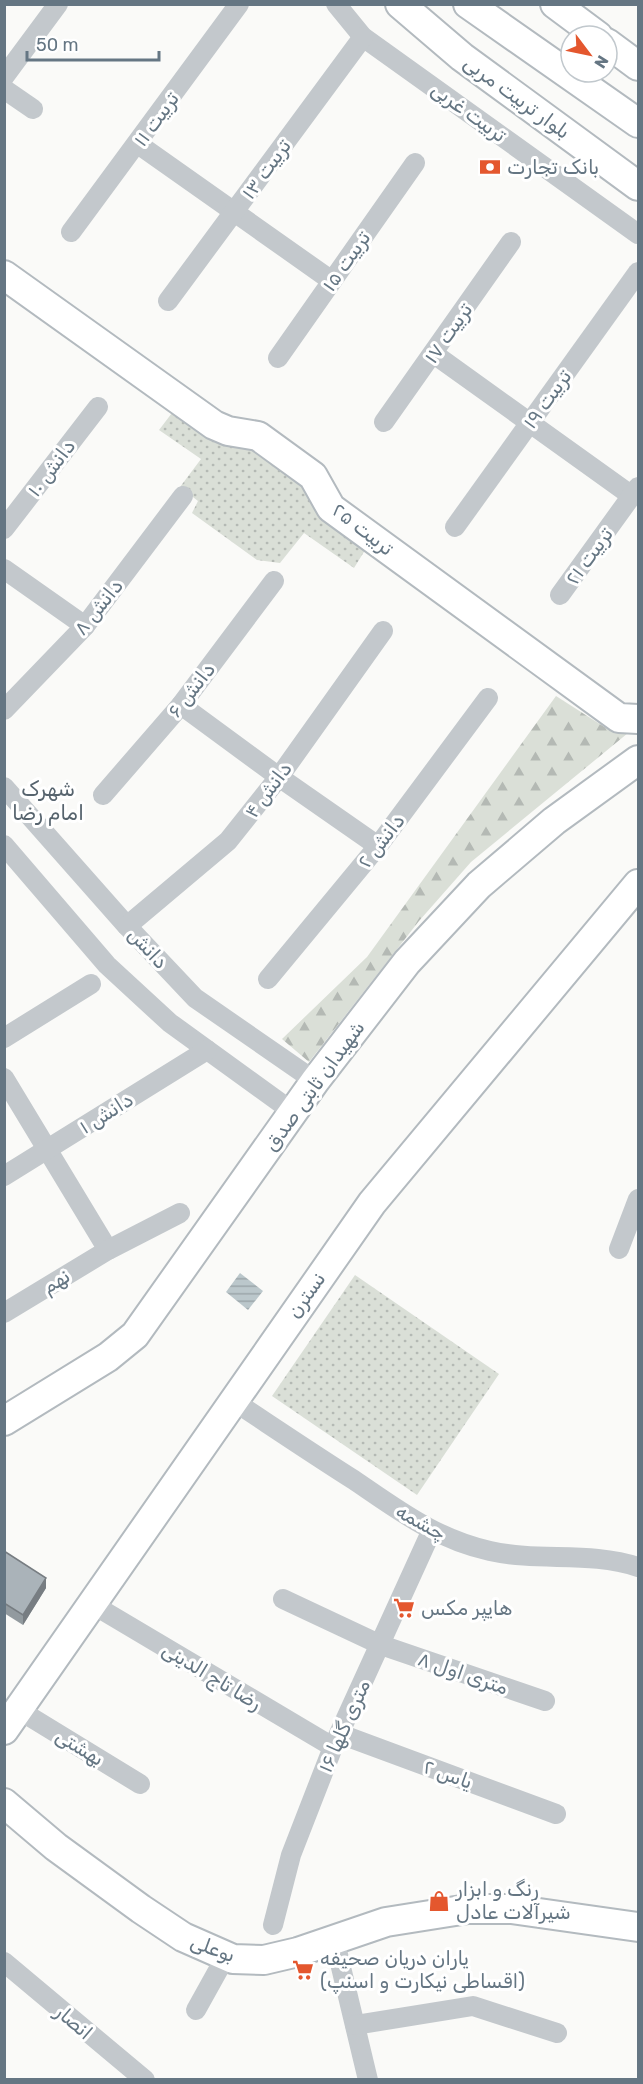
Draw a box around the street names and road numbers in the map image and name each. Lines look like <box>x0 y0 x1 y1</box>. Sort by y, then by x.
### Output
street label: بلوار تربیت مربی <box>459 50 575 144</box>
street label: تربیت غربی <box>427 77 511 147</box>
street label: تربیت ۱۱ <box>128 87 184 151</box>
street label: تربیت ۱۳ <box>236 134 296 204</box>
street label: تربیت ۱۵ <box>317 226 375 296</box>
street label: تربیت ۱۷ <box>419 298 477 368</box>
street label: تربیت ۱۹ <box>518 365 576 433</box>
street label: دانش ۱۰ <box>22 435 80 501</box>
street label: تربیت ۲۵ <box>327 497 399 561</box>
street label: تربیت ۲۱ <box>560 523 618 589</box>
street label: دانش ۸ <box>68 574 128 640</box>
street label: دانش ۶ <box>162 658 220 722</box>
street label: دانش ۴ <box>239 757 297 823</box>
street label: دانش ۲ <box>352 809 410 873</box>
street label: دانش <box>123 922 173 974</box>
street label: شهیدان ثابتی صدق <box>259 1016 369 1156</box>
street label: دانش ۱ <box>75 1087 137 1139</box>
street label: نهم <box>38 1263 75 1299</box>
street label: نسترن <box>282 1267 330 1323</box>
street label: چشمه <box>392 1499 450 1545</box>
street label: رضا تاج الدینی <box>157 1637 266 1717</box>
street label: ۸ متری اول <box>415 1646 511 1700</box>
street label: ۱۶ متری گلها <box>313 1676 375 1776</box>
street label: بهشتی <box>51 1723 109 1771</box>
street label: یاس ۲ <box>420 1754 476 1794</box>
street label: بوعلی <box>187 1929 239 1967</box>
street label: انصار <box>50 1999 97 2044</box>

